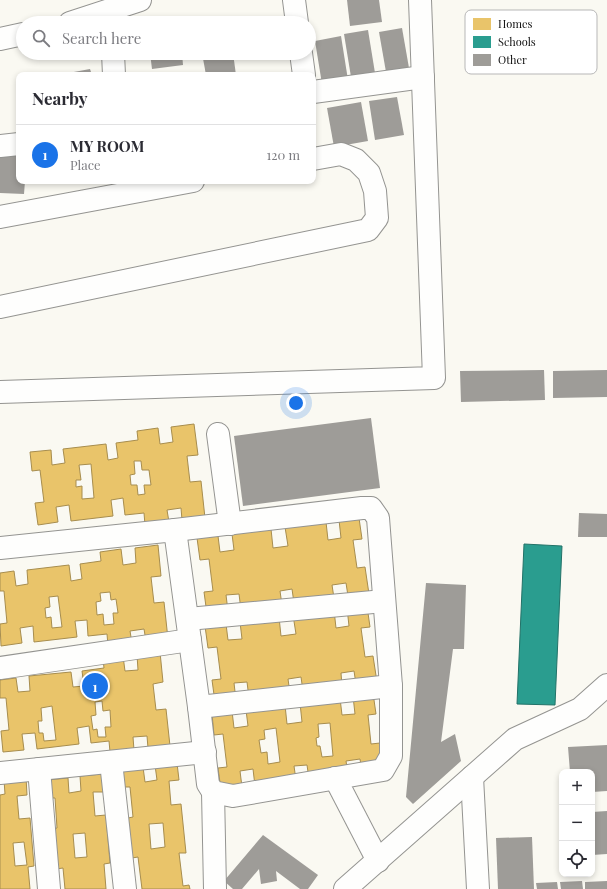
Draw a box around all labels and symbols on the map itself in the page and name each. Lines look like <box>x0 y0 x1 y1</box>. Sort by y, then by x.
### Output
legend <box>465 10 597 74</box>
text: Homes <box>498 16 532 31</box>
text: Schools <box>498 34 536 49</box>
text: Other <box>498 52 527 67</box>
your location <box>286 393 306 413</box>
pin: 1 <box>82 671 108 701</box>

